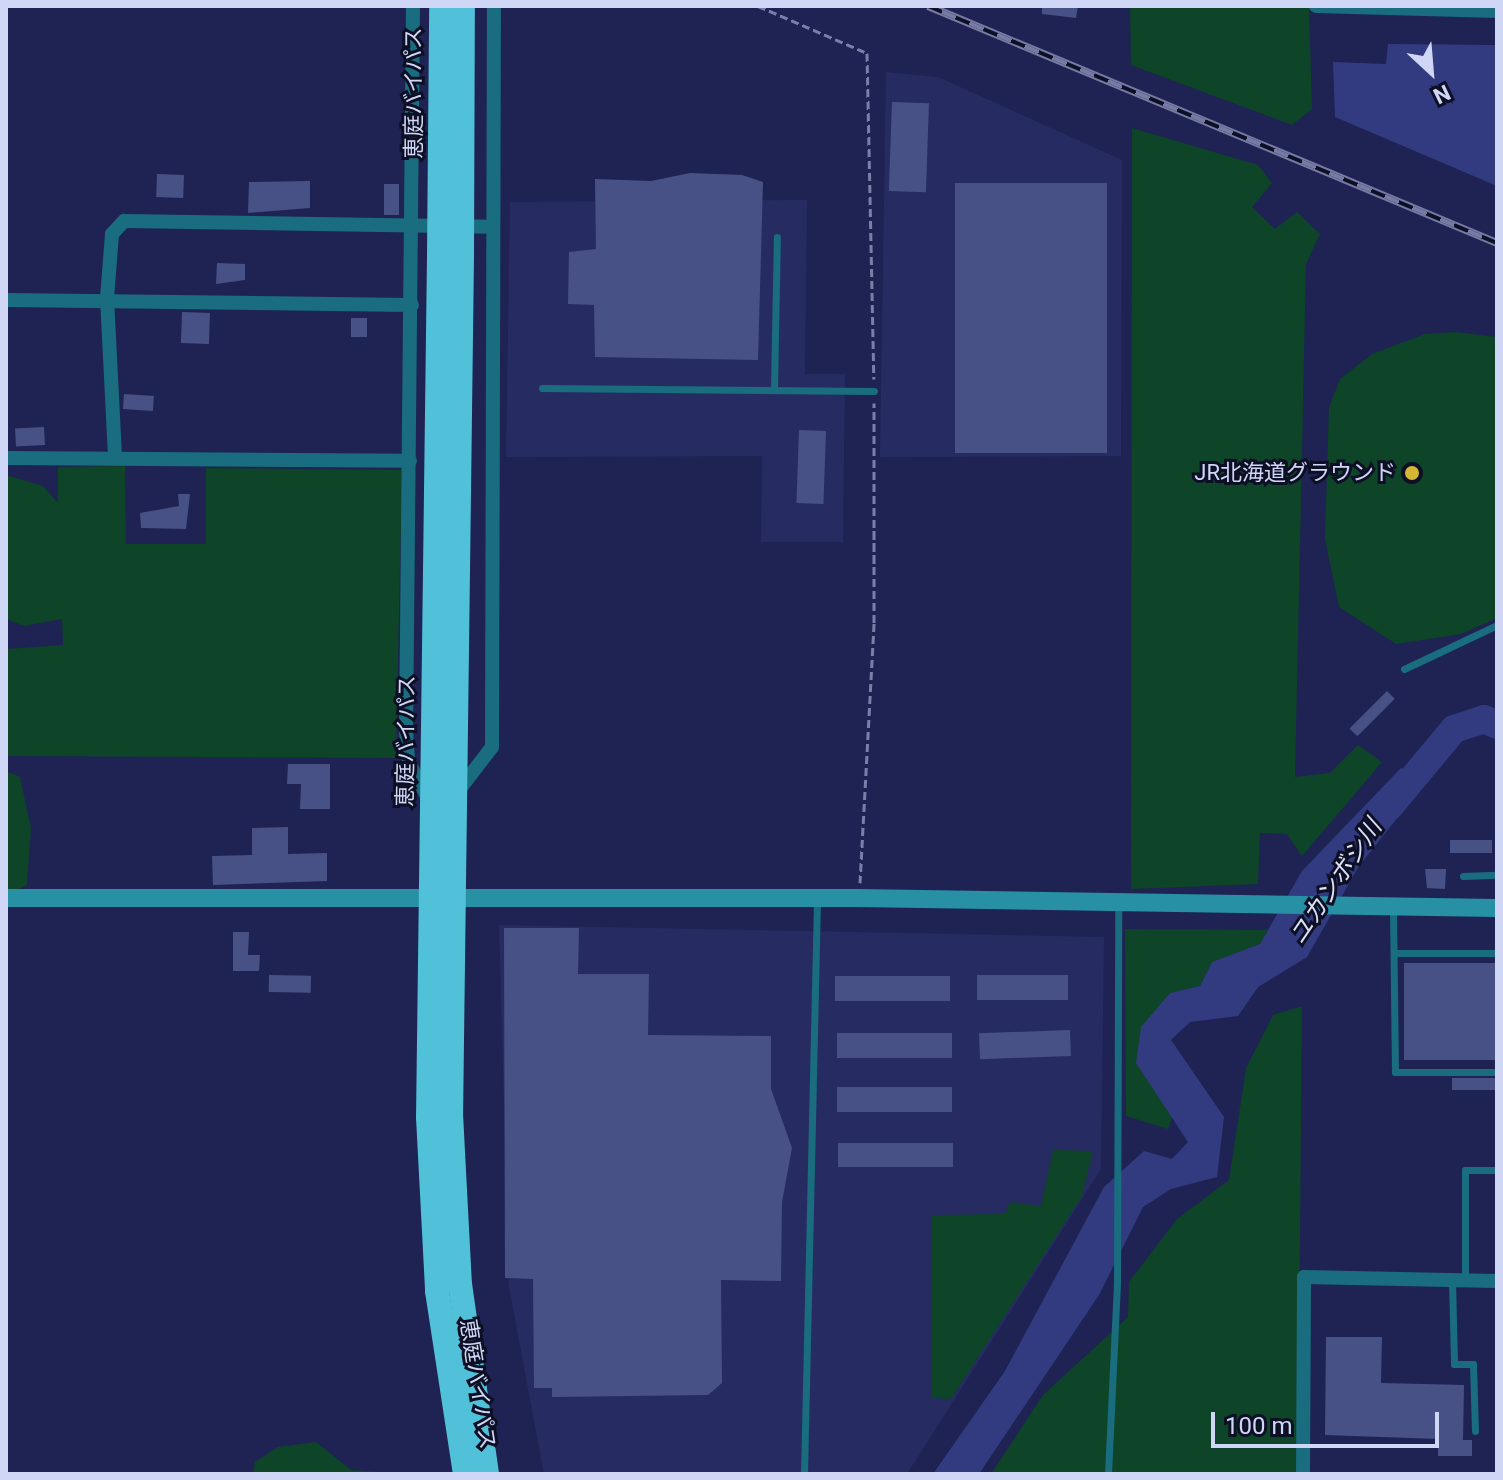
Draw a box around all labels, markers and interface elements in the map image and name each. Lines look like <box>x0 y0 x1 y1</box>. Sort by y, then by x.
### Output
street label: 恵庭バイパス <box>401 27 427 159</box>
north arrow <box>1391 32 1471 112</box>
text: N <box>1429 79 1454 109</box>
place label: JR北海道グラウンド <box>1194 460 1396 486</box>
marker: JR北海道グラウンド <box>1403 464 1421 482</box>
street label: 恵庭バイパス <box>392 675 420 807</box>
water label: ユカンボシ川 <box>1284 814 1388 950</box>
street label: 恵庭バイパス <box>455 1317 501 1451</box>
scale bar <box>1215 1396 1443 1446</box>
text: 100 m <box>1225 1412 1292 1440</box>

